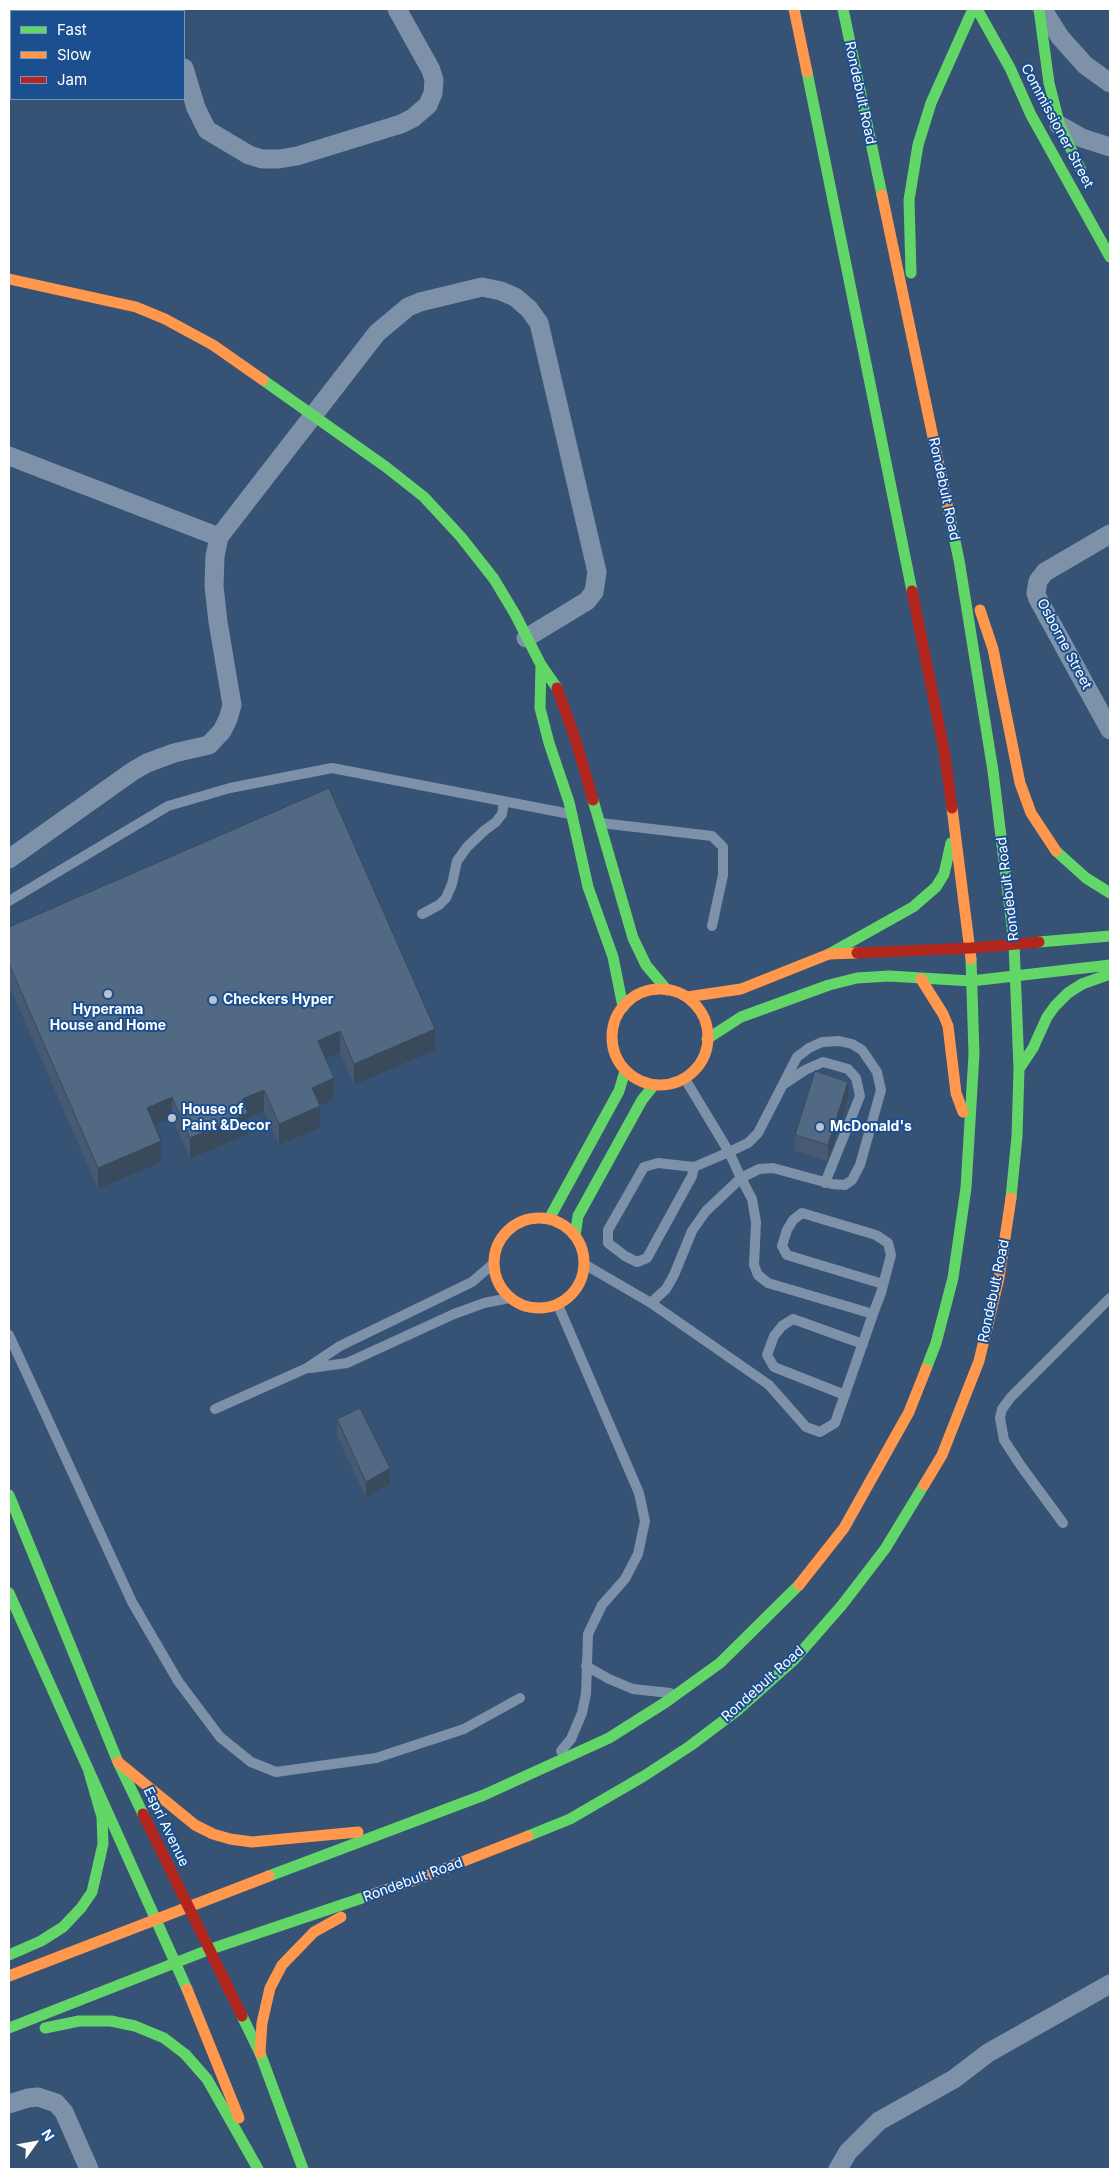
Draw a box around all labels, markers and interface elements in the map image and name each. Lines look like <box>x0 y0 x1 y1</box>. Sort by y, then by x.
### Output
legend <box>10 10 185 100</box>
text: Fast <box>57 20 87 39</box>
street label: Rondebult Road <box>841 40 879 146</box>
text: Slow <box>57 45 91 64</box>
street label: Commissioner Street <box>1017 61 1097 191</box>
text: Jam <box>57 70 87 89</box>
street label: Rondebult Road <box>925 436 963 542</box>
street label: Osborne Street <box>1033 596 1095 692</box>
street label: Rondebult Road <box>993 836 1023 942</box>
marker: Hyperama House and Home <box>102 988 114 1000</box>
place label: Checkers Hyper <box>223 992 334 1008</box>
marker: Checkers Hyper <box>207 994 219 1006</box>
place label: Hyperama House and Home <box>50 1002 166 1034</box>
place label: House of Paint &Decor <box>182 1102 270 1134</box>
marker: House of Paint &Decor <box>166 1112 178 1124</box>
place label: McDonald's <box>830 1119 912 1135</box>
marker: McDonald's <box>814 1121 826 1133</box>
street label: Rondebult Road <box>975 1238 1013 1344</box>
street label: Rondebult Road <box>718 1643 808 1725</box>
street label: Espri Avenue <box>140 1785 192 1869</box>
street label: Rondebult Road <box>361 1854 465 1906</box>
north arrow <box>10 2118 60 2168</box>
text: N <box>38 2126 58 2144</box>

